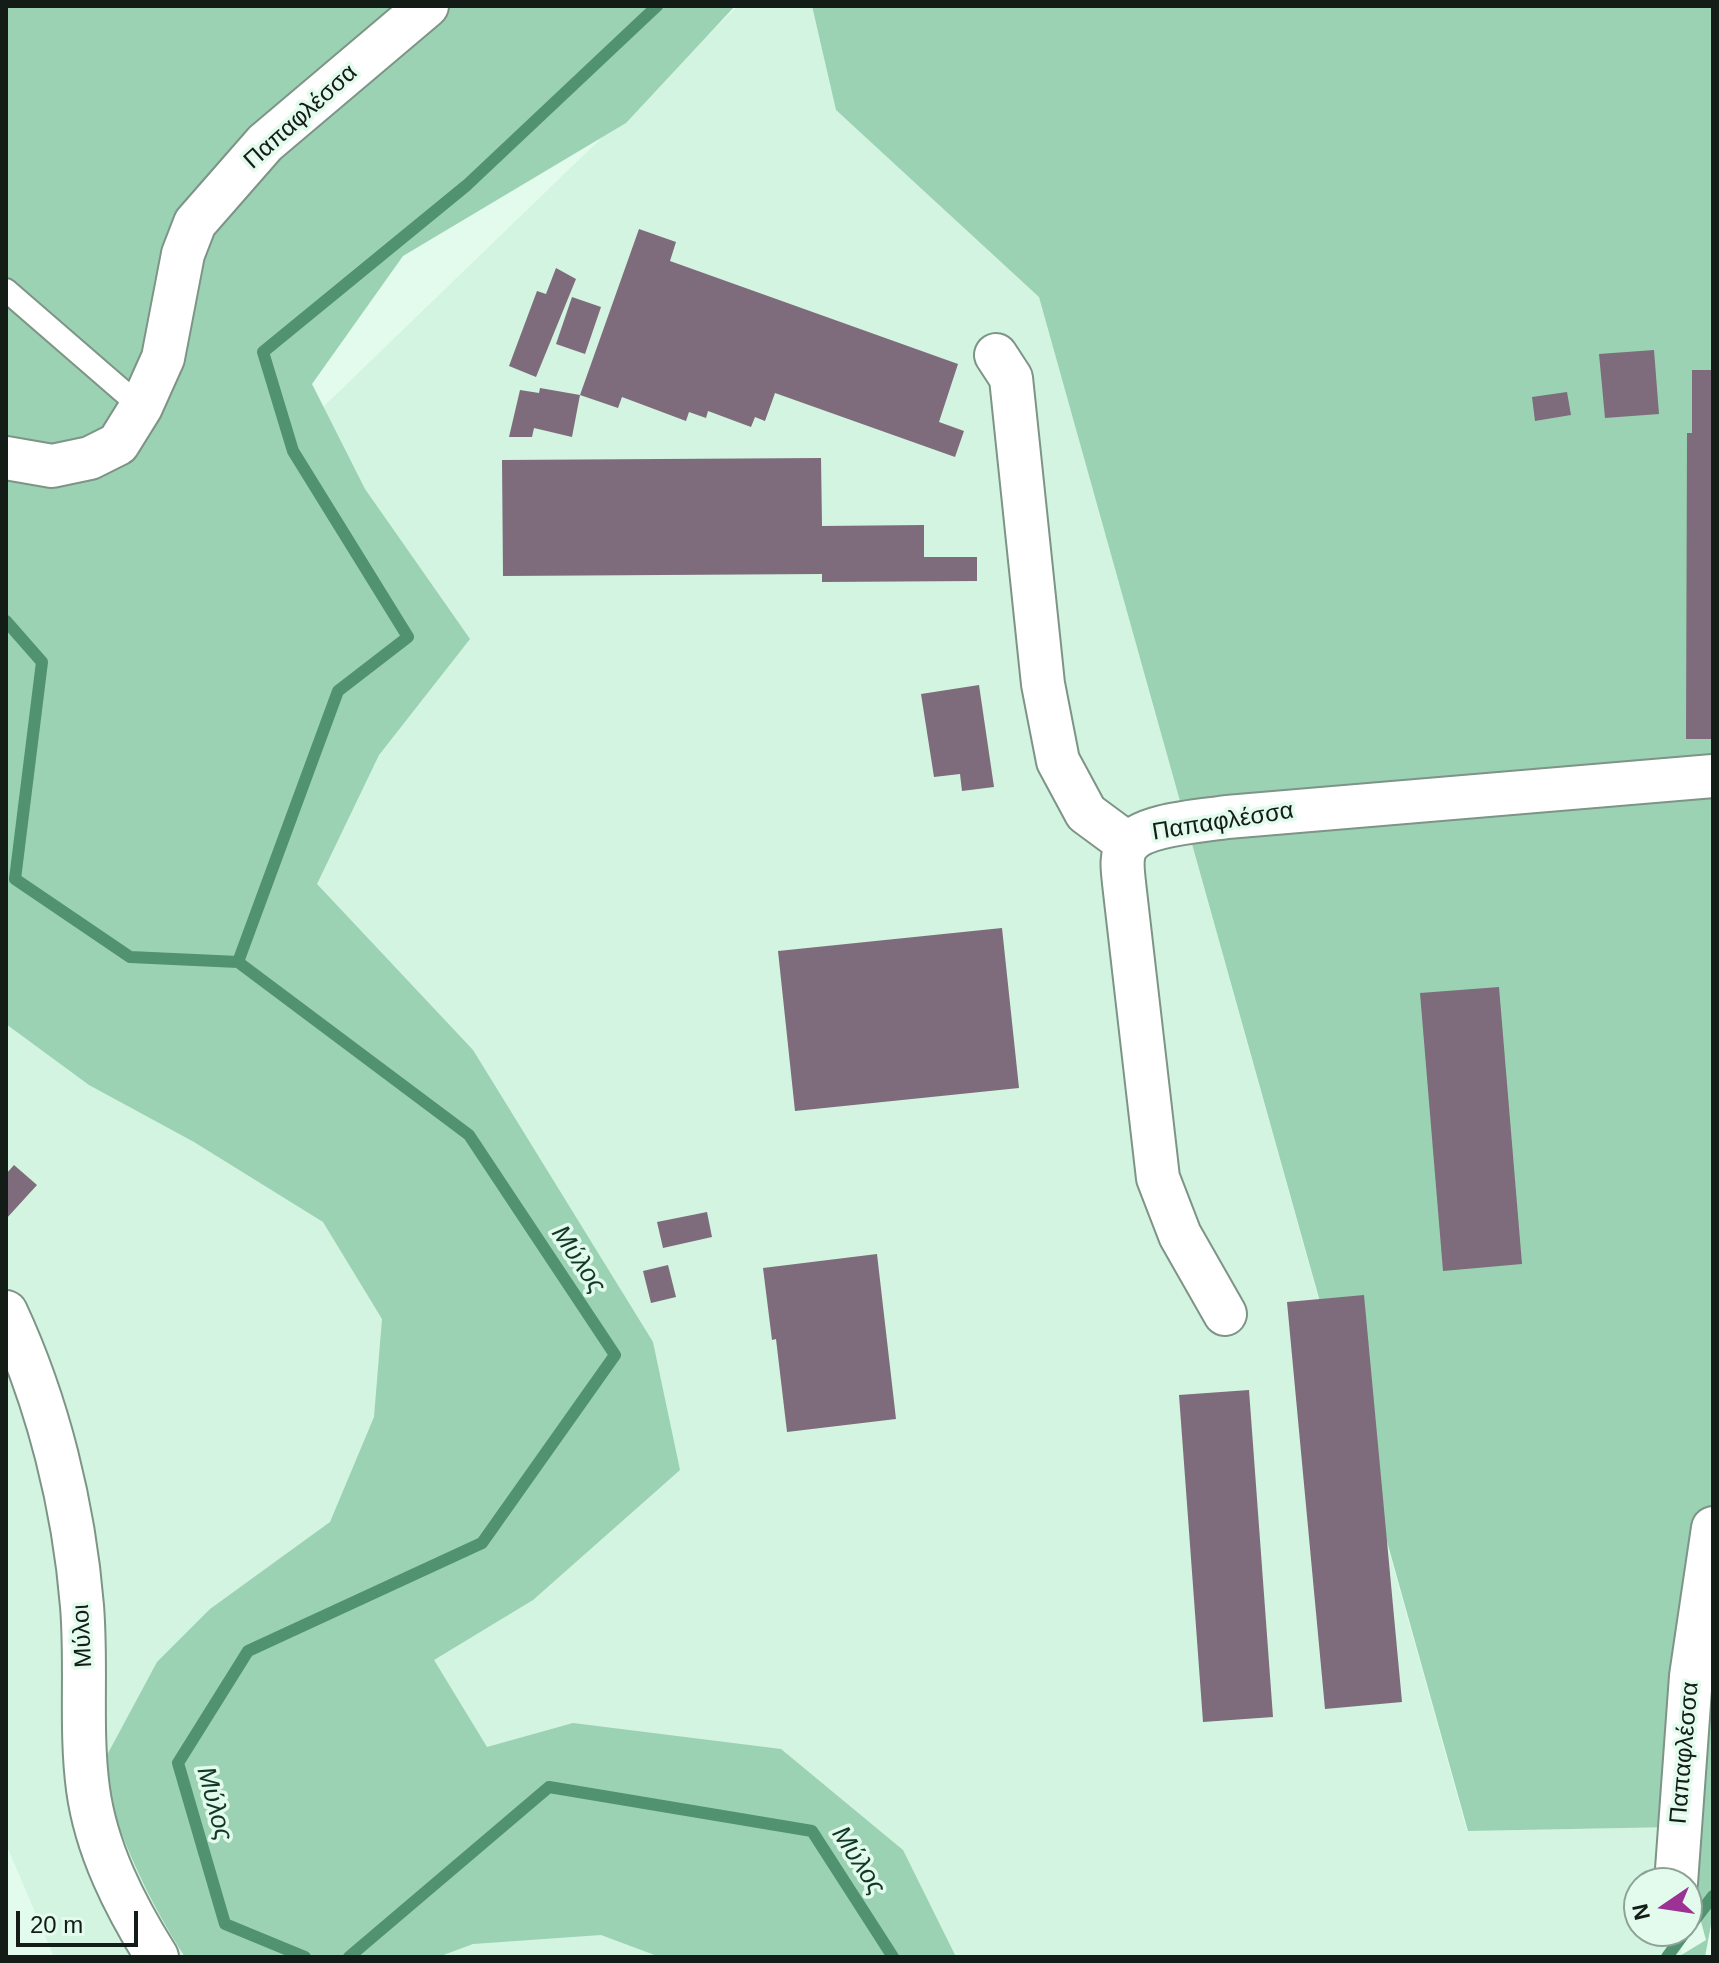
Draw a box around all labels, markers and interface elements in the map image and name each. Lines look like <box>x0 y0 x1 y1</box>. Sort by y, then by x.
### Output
street label: Παπαφλέσσα <box>238 59 364 175</box>
street label: Παπαφλέσσα <box>1150 797 1296 847</box>
water label: Μύλος <box>544 1220 612 1300</box>
street label: Μύλοι <box>67 1604 99 1668</box>
street label: Παπαφλέσσα <box>1664 1681 1706 1825</box>
water label: Μύλος <box>189 1764 239 1844</box>
water label: Μύλος <box>824 1821 892 1901</box>
north arrow <box>1623 1867 1703 1947</box>
scale bar <box>20 1895 142 1945</box>
text: N <box>1627 1902 1655 1923</box>
text: 20 m <box>30 1911 83 1938</box>

